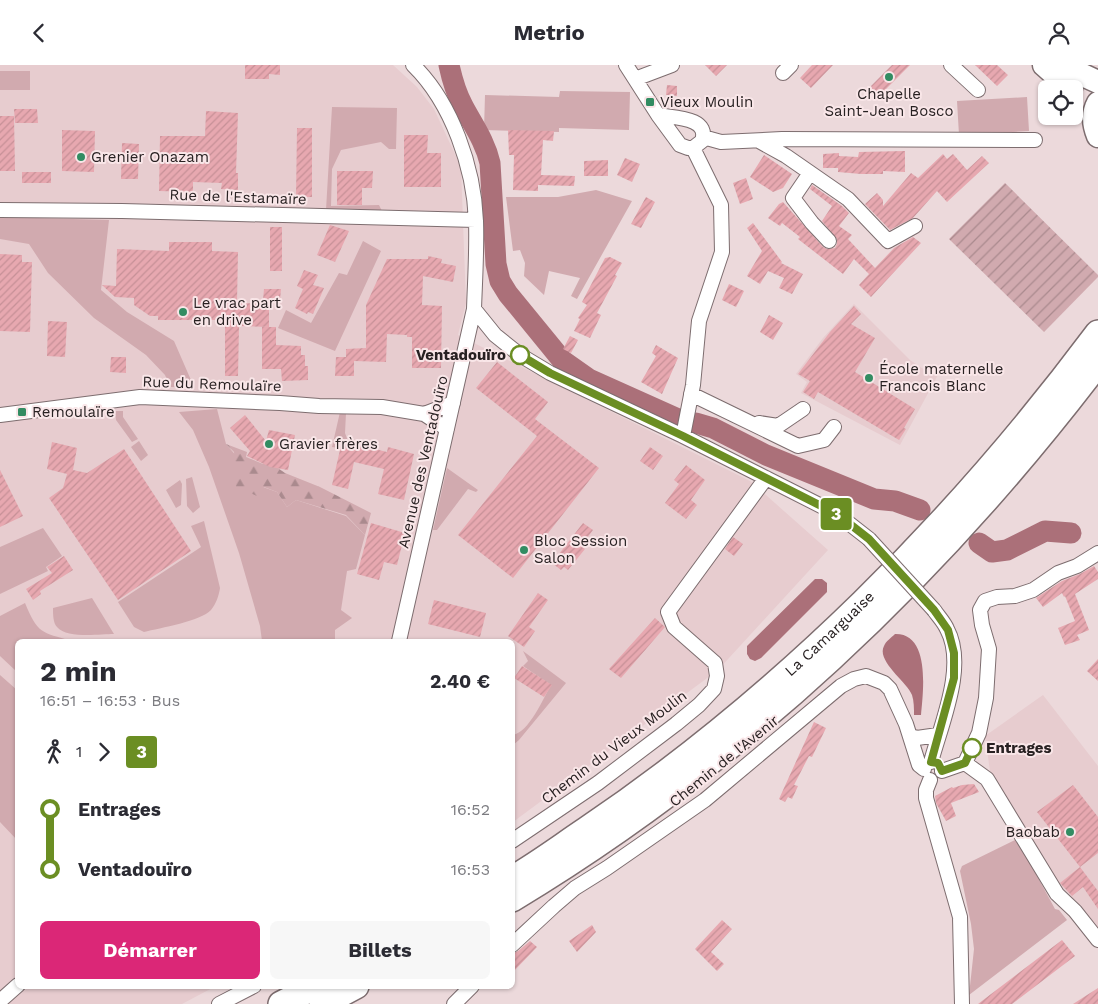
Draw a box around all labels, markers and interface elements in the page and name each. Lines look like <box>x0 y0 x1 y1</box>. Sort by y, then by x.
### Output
icon: back <box>25 19 53 47</box>
icon: person <box>1045 19 1073 47</box>
text: Metrio <box>513 20 585 45</box>
marker: Chapelle Saint-Jean Bosco <box>883 71 895 83</box>
map controls <box>1038 80 1083 125</box>
button: locate <box>1038 80 1083 125</box>
place label: Chapelle Saint-Jean Bosco <box>825 85 953 120</box>
place label: Vieux Moulin <box>660 93 753 111</box>
marker: Vieux Moulin <box>644 96 656 108</box>
place label: Grenier Onazam <box>91 148 209 166</box>
marker: Grenier Onazam <box>75 151 87 163</box>
street label: Rue de l'Estamaïre <box>169 186 307 208</box>
place label: Le vrac part en drive <box>193 294 281 329</box>
marker: Le vrac part en drive <box>177 306 189 318</box>
marker: Ventadouïro <box>510 345 530 365</box>
place label: Ventadouïro <box>416 346 506 364</box>
place label: École maternelle Francois Blanc <box>879 360 1003 395</box>
marker: École maternelle Francois Blanc <box>863 372 875 384</box>
street label: Rue du Remoulaïre <box>142 373 282 395</box>
street label: Avenue des Ventadouïro <box>394 374 452 550</box>
place label: Remoulaïre <box>32 403 115 421</box>
marker: Remoulaïre <box>16 406 28 418</box>
place label: Gravier frères <box>279 435 378 453</box>
marker: Gravier frères <box>263 438 275 450</box>
line badge: 3 <box>820 498 852 530</box>
text: 3 <box>831 503 841 524</box>
place label: Bloc Session Salon <box>534 532 627 567</box>
marker: Bloc Session Salon <box>518 544 530 556</box>
street label: La Camarguaise <box>781 587 878 680</box>
text: 2 min <box>40 655 117 688</box>
text: 2.40 € <box>430 670 490 693</box>
street label: Chemin du Vieux Moulin <box>538 686 690 808</box>
text: 16:51 – 16:53 · Bus <box>40 691 180 710</box>
street label: Chemin de l'Avenir <box>666 711 782 811</box>
icon: walk <box>40 738 68 766</box>
icon: forward <box>90 738 118 766</box>
marker: Entrages <box>962 738 982 758</box>
place label: Entrages <box>986 739 1052 757</box>
text: 3 <box>136 741 147 762</box>
text: 1 <box>76 742 82 761</box>
text: Entrages <box>78 798 161 821</box>
text: 16:52 <box>451 800 490 819</box>
place label: Baobab <box>1005 823 1060 841</box>
marker: Baobab <box>1064 826 1076 838</box>
text: Ventadouïro <box>78 858 192 881</box>
text: 16:53 <box>451 860 490 879</box>
button: Démarrer <box>40 921 260 979</box>
button: Billets <box>270 921 490 979</box>

